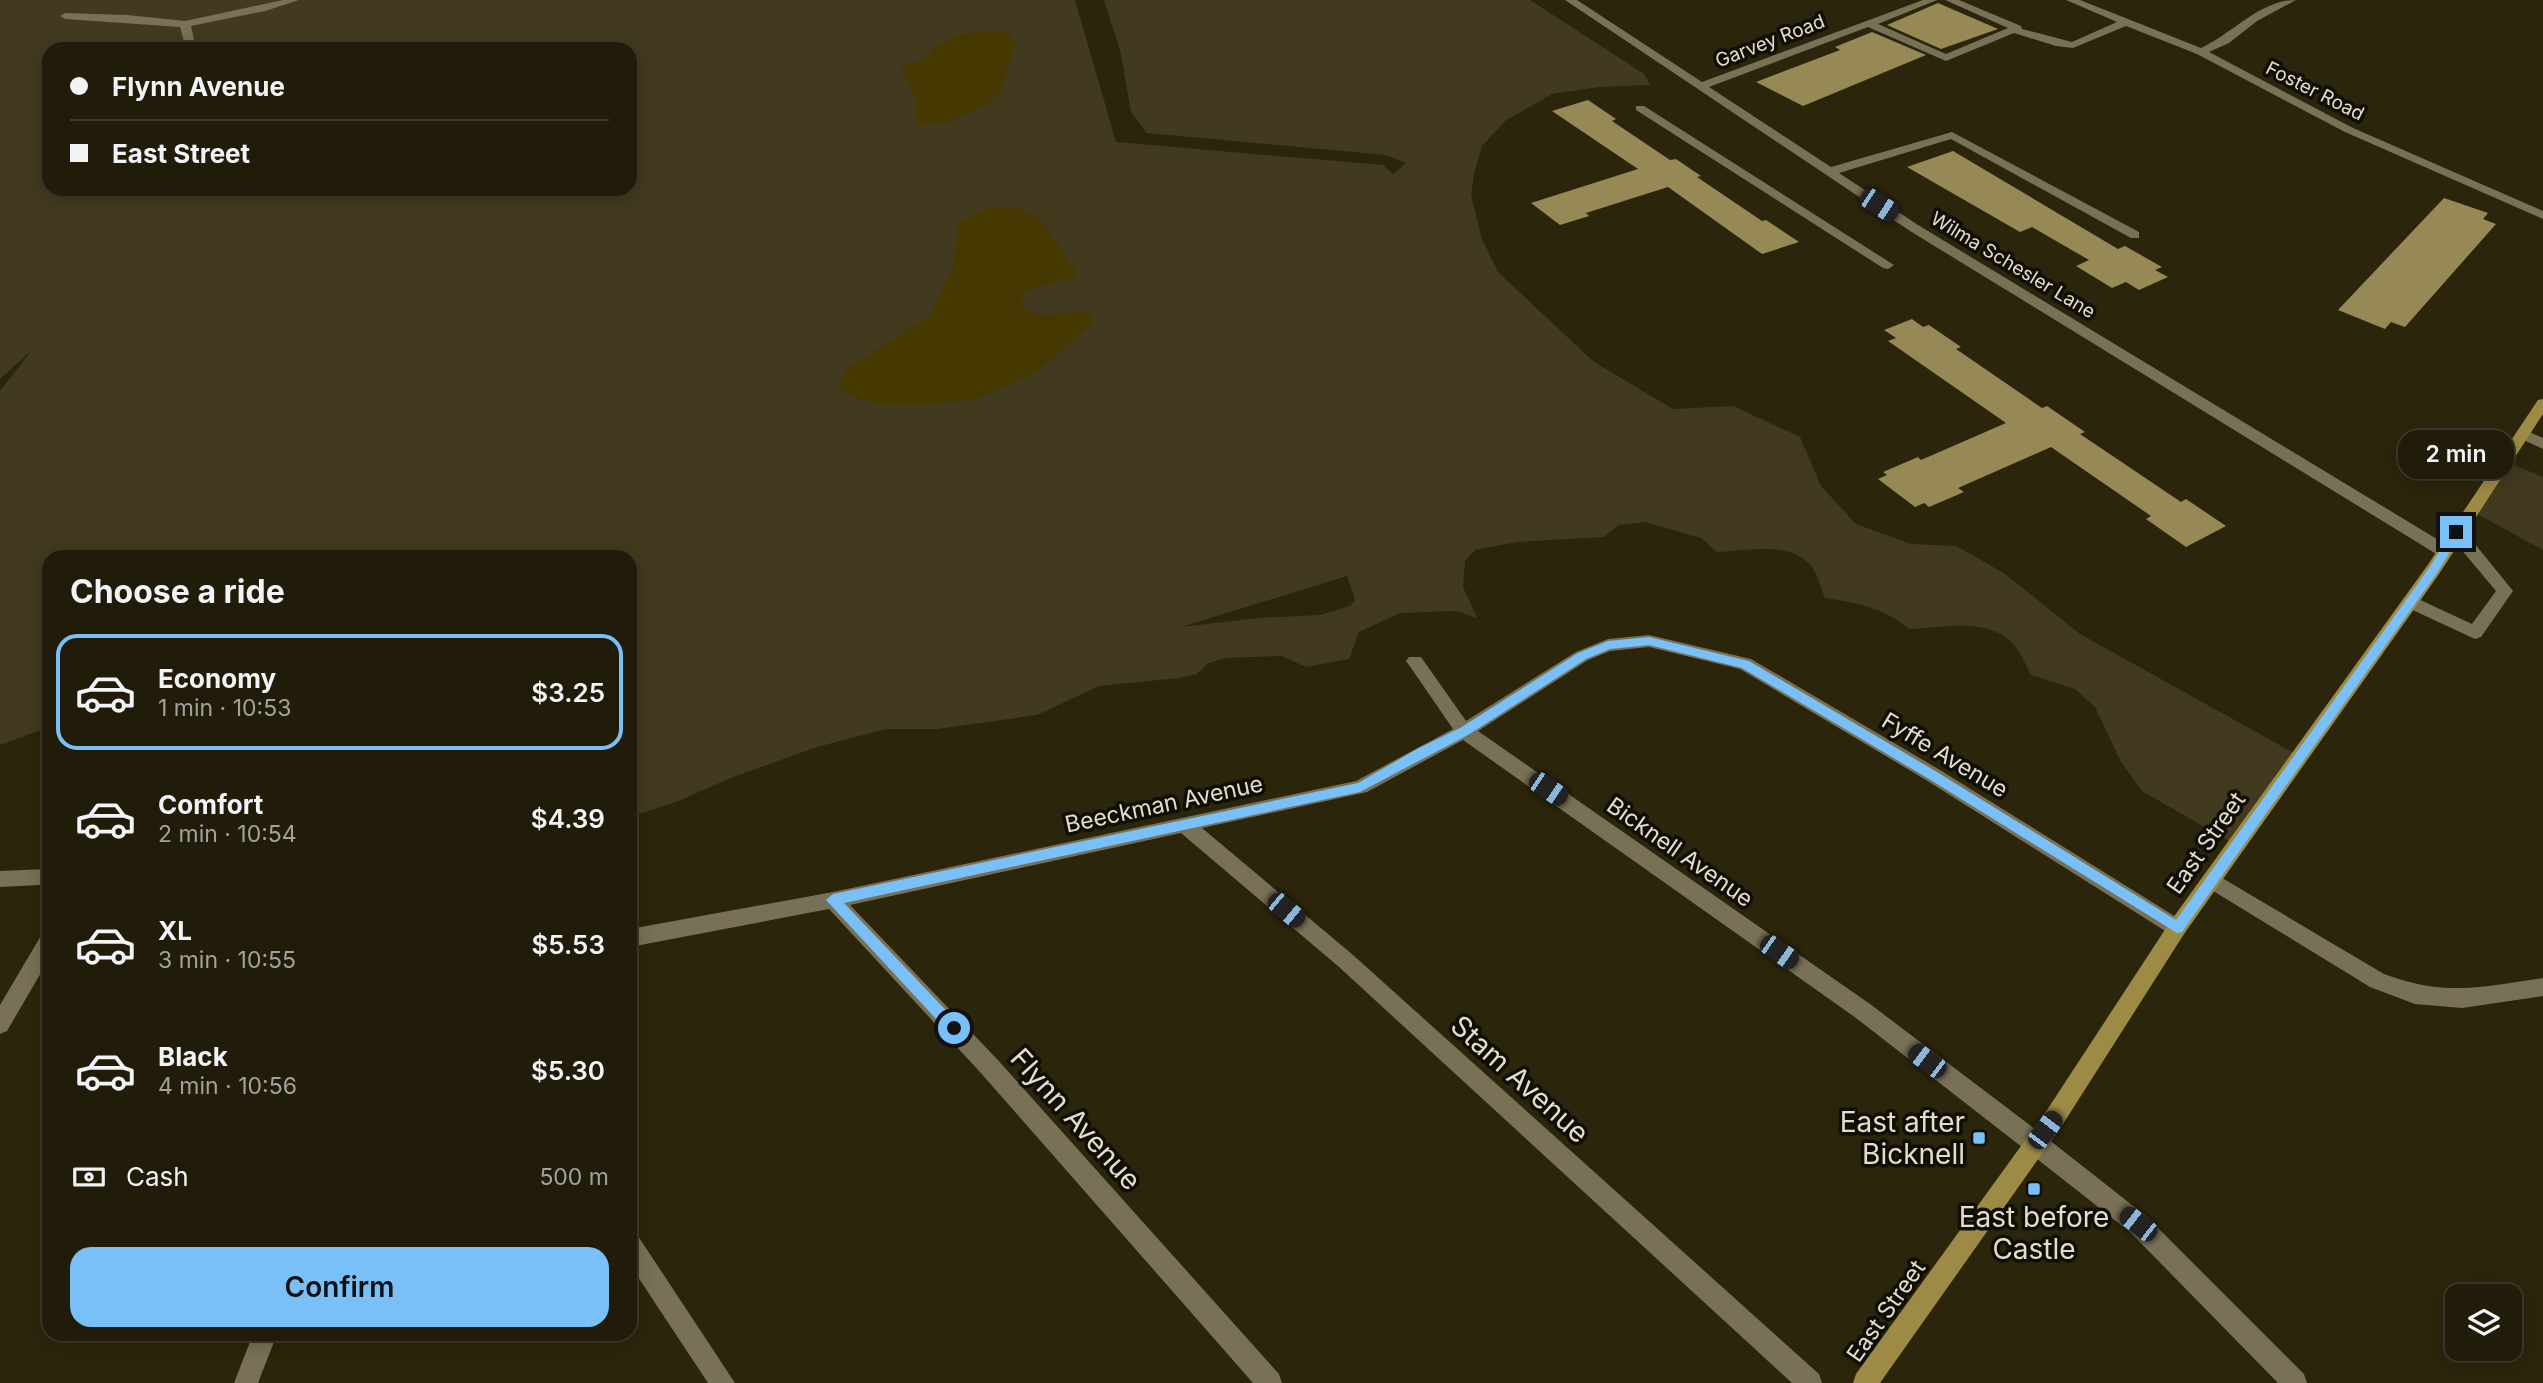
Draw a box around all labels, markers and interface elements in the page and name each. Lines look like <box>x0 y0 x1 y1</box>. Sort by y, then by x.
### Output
street label: Garvey Road <box>1712 10 1828 72</box>
street label: Foster Road <box>2262 56 2368 126</box>
text: Flynn Avenue <box>112 71 285 102</box>
text: East Street <box>112 138 250 169</box>
car <box>1856 185 1903 225</box>
street label: Wilma Schesler Lane <box>1927 207 2099 323</box>
callout: 2 min <box>2398 430 2514 480</box>
text: 2 min <box>2426 440 2486 468</box>
route end <box>2440 516 2472 548</box>
text: Choose a ride <box>70 572 285 611</box>
icon: car <box>74 661 137 724</box>
text: Economy <box>158 663 276 694</box>
text: $3.25 <box>531 677 605 708</box>
text: 1 min · 10:53 <box>158 694 291 722</box>
street label: Fyffe Avenue <box>1877 706 2013 804</box>
street label: Beeckman Avenue <box>1063 769 1265 839</box>
car <box>1525 769 1572 809</box>
street label: East Street <box>2161 786 2252 899</box>
icon: car <box>74 787 137 850</box>
text: Comfort <box>158 789 263 820</box>
street label: Bicknell Avenue <box>1602 791 1758 913</box>
text: $4.39 <box>531 803 605 834</box>
text: 2 min · 10:54 <box>158 820 297 848</box>
car <box>1264 888 1309 932</box>
icon: car <box>74 913 137 976</box>
text: XL <box>158 915 192 946</box>
text: $5.53 <box>531 929 605 960</box>
car <box>1756 931 1803 973</box>
text: 3 min · 10:55 <box>158 946 296 974</box>
street label: Stam Avenue <box>1444 1008 1596 1150</box>
route start <box>938 1012 970 1044</box>
icon: car <box>74 1039 137 1102</box>
car <box>1904 1040 1951 1082</box>
text: Black <box>158 1041 228 1072</box>
street label: Flynn Avenue <box>1004 1041 1148 1197</box>
text: $5.30 <box>531 1055 605 1086</box>
text: 4 min · 10:56 <box>158 1072 297 1100</box>
place label: East after Bicknell <box>1840 1105 1965 1171</box>
car <box>2024 1107 2067 1153</box>
marker: East after Bicknell <box>1971 1130 1987 1146</box>
icon: cash <box>70 1158 108 1196</box>
text: Cash <box>126 1161 189 1192</box>
text: 500 m <box>539 1163 609 1191</box>
marker: East before Castle <box>2026 1181 2042 1197</box>
place label: East before Castle <box>1959 1200 2109 1266</box>
car <box>2115 1203 2162 1245</box>
button: Confirm <box>70 1247 609 1327</box>
street label: East Street <box>1841 1254 1932 1367</box>
map controls <box>2445 1284 2522 1361</box>
button: layers <box>2445 1284 2522 1361</box>

